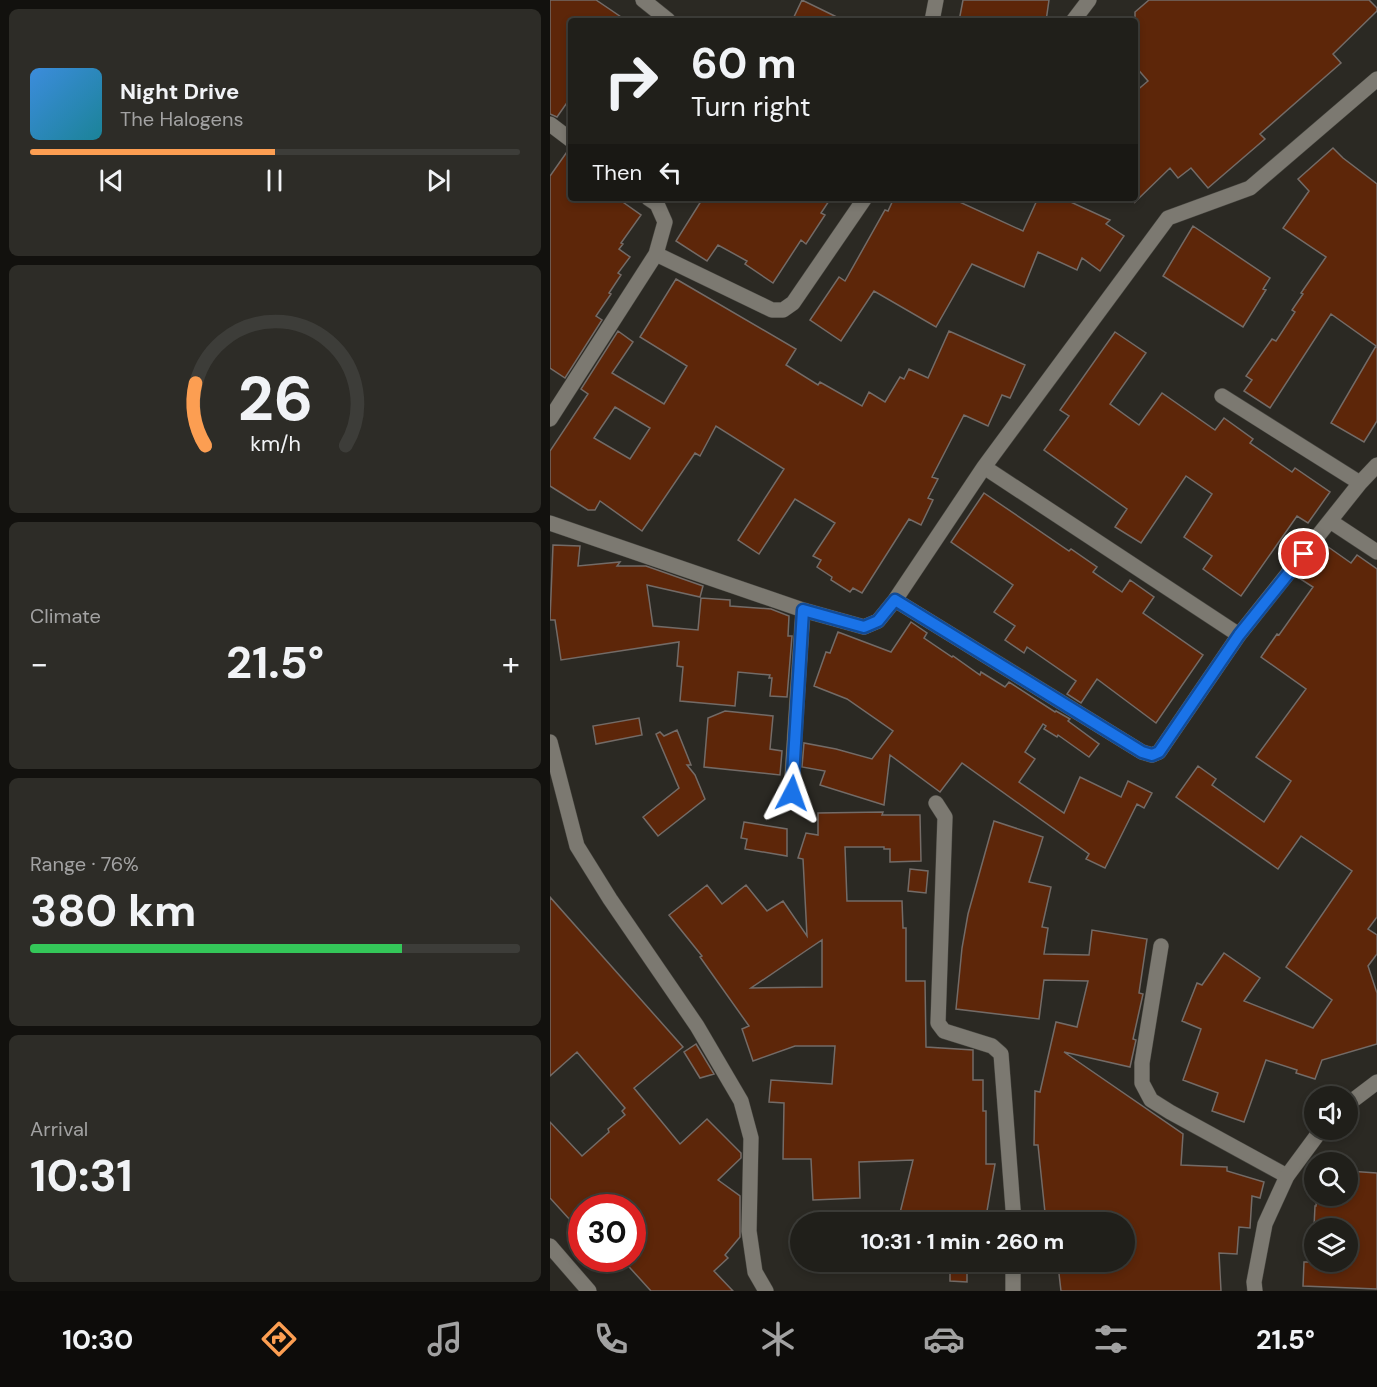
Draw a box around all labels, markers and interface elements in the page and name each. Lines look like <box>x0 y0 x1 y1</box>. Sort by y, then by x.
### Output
text: 60 m <box>691 36 797 91</box>
icon: right <box>592 42 670 120</box>
text: Night Drive <box>120 77 239 106</box>
text: Turn right <box>691 89 811 124</box>
text: The Halogens <box>120 106 243 132</box>
icon: left <box>654 156 687 189</box>
text: Then <box>592 158 642 187</box>
icon: previous <box>95 164 128 197</box>
icon: pause <box>258 164 291 197</box>
icon: next <box>422 164 455 197</box>
text: 26 <box>237 358 313 439</box>
text: km/h <box>250 431 300 459</box>
pin <box>1278 528 1329 579</box>
icon: arrive <box>1287 537 1320 570</box>
text: Climate <box>30 603 101 629</box>
text: 21.5° <box>226 633 324 692</box>
text: − <box>30 642 48 685</box>
text: + <box>502 642 520 685</box>
position arrow <box>760 761 824 825</box>
text: Range · 76% <box>30 851 139 877</box>
text: 380 km <box>30 881 196 940</box>
map controls <box>1304 1086 1358 1272</box>
button: sound <box>1304 1086 1358 1140</box>
text: Arrival <box>30 1116 88 1142</box>
text: 10:31 <box>30 1146 133 1205</box>
button: search <box>1304 1152 1358 1206</box>
speed limit sign: 30 <box>568 1194 646 1272</box>
button: layers <box>1304 1218 1358 1272</box>
text: 10:31 · 1 min · 260 m <box>861 1227 1064 1256</box>
icon: directions <box>258 1318 300 1360</box>
icon: music <box>424 1318 466 1360</box>
icon: phone <box>590 1318 632 1360</box>
icon: climate <box>757 1318 799 1360</box>
icon: car <box>923 1318 965 1360</box>
icon: filters <box>1090 1318 1132 1360</box>
text: 10:30 <box>62 1322 133 1357</box>
text: 21.5° <box>1256 1322 1315 1357</box>

